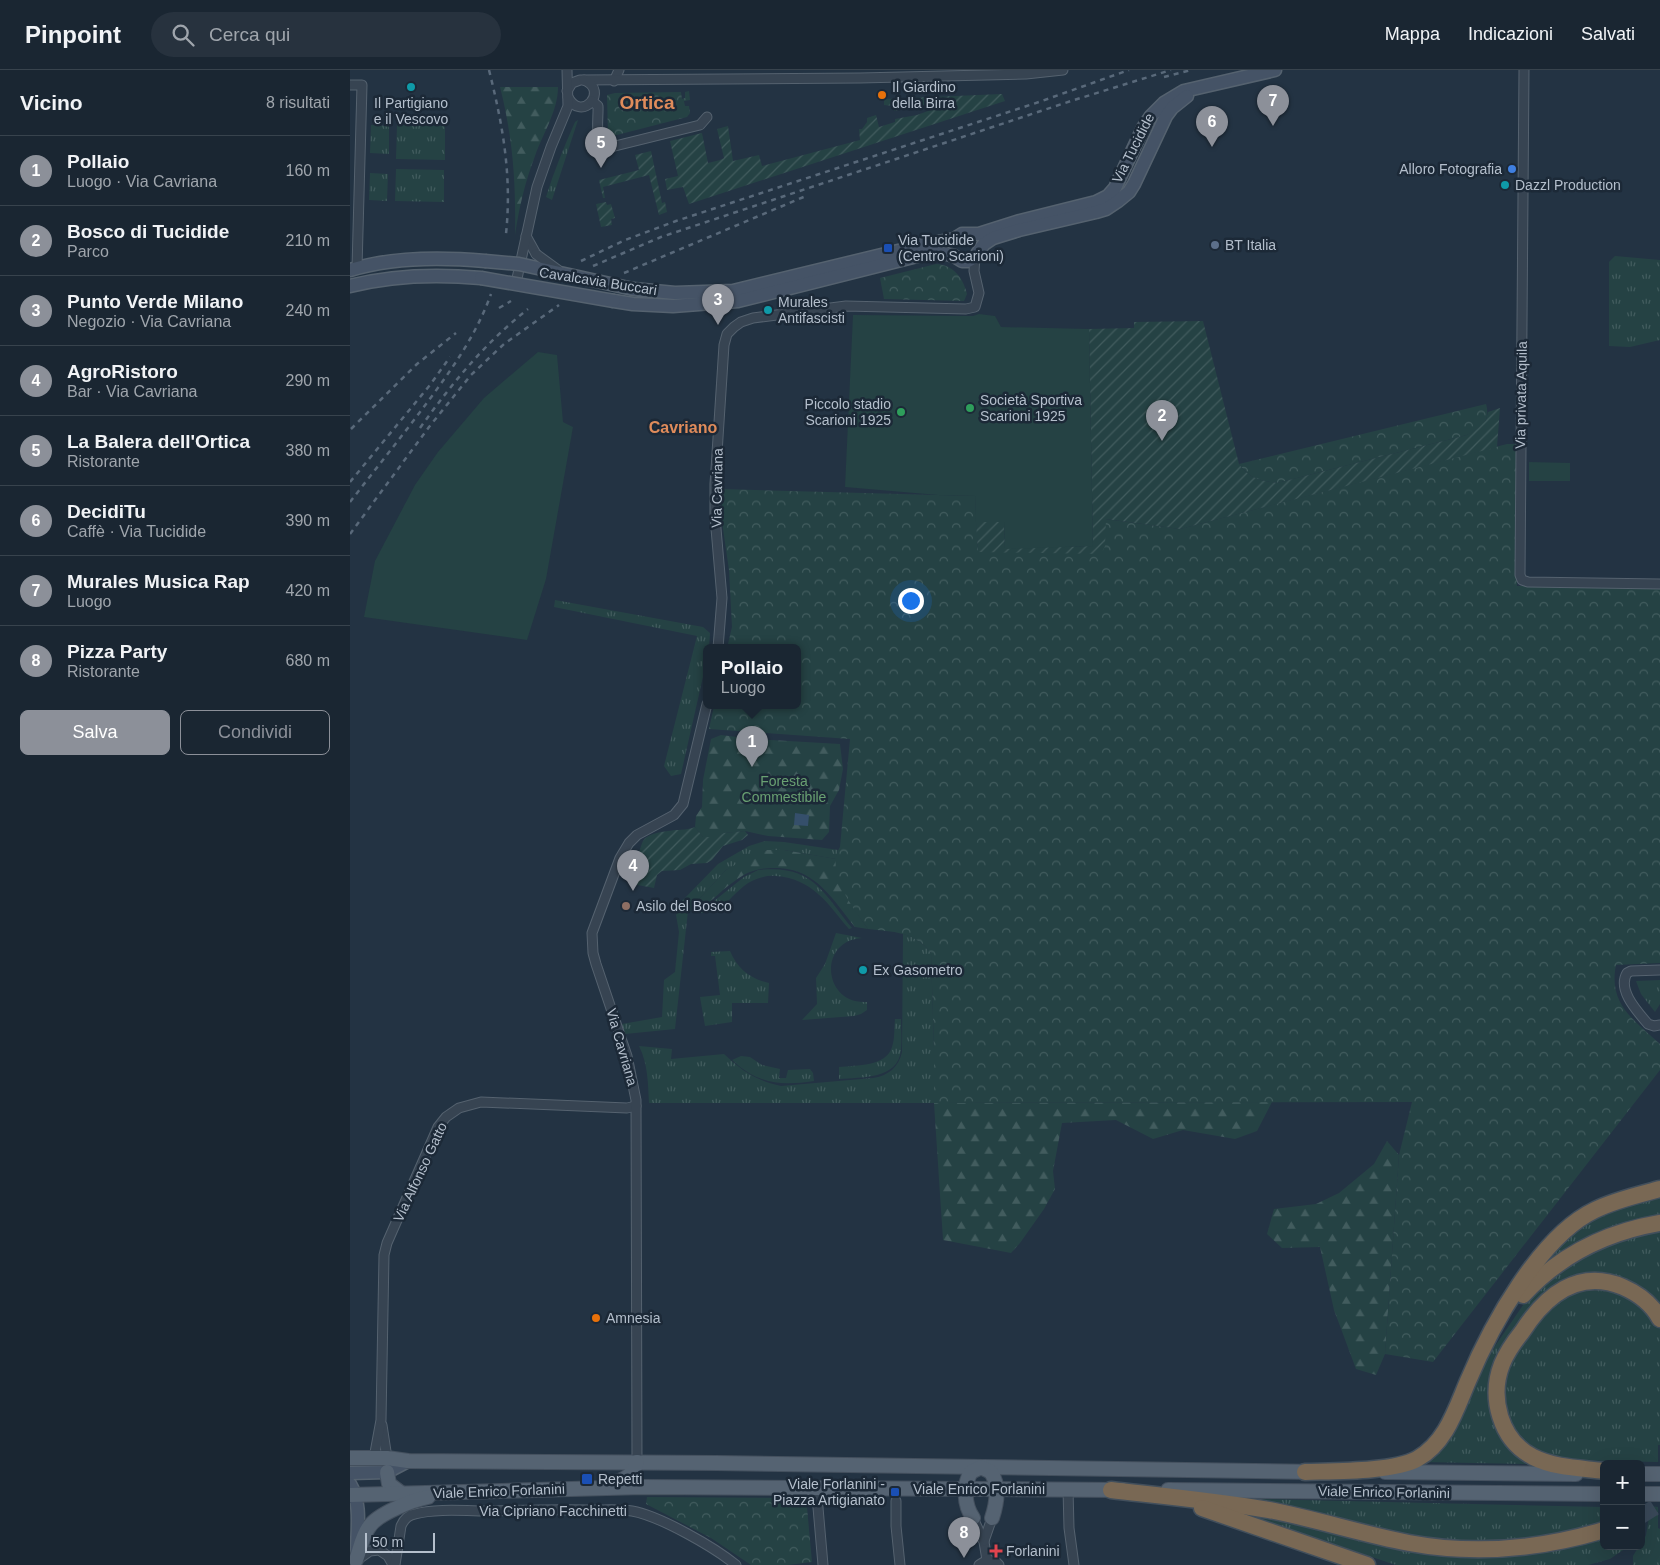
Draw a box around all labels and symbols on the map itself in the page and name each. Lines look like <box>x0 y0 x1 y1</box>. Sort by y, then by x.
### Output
place label: Il Giardino della Birra <box>892 79 956 111</box>
marker: Il Partigiano e il Vescovo <box>405 81 417 93</box>
pin: 7 <box>1257 85 1289 126</box>
marker: Il Giardino della Birra <box>876 89 888 101</box>
district label: Ortica <box>620 92 675 113</box>
place label: Il Partigiano e il Vescovo <box>374 95 449 127</box>
pin: 6 <box>1196 106 1228 147</box>
street label: Via Tucidide <box>1109 110 1157 185</box>
pin: 5 <box>585 127 617 168</box>
place label: Alloro Fotografia <box>1399 161 1502 177</box>
marker: Alloro Fotografia <box>1506 163 1518 175</box>
place label: Dazzl Production <box>1515 177 1621 193</box>
marker: Dazzl Production <box>1499 179 1511 191</box>
place label: Via Tucidide (Centro Scarioni) <box>898 232 1004 264</box>
place label: BT Italia <box>1225 237 1276 253</box>
marker: BT Italia <box>1209 239 1221 251</box>
marker: Via Tucidide (Centro Scarioni) <box>882 242 894 254</box>
street label: Cavalcavia Buccari <box>538 264 658 298</box>
pin: 3 <box>702 284 734 325</box>
place label: Murales Antifascisti <box>778 294 845 326</box>
marker: Murales Antifascisti <box>762 304 774 316</box>
street label: Via privata Aquila <box>1512 341 1530 449</box>
place label: Società Sportiva Scarioni 1925 <box>980 392 1082 424</box>
place label: Piccolo stadio Scarioni 1925 <box>805 396 891 428</box>
pin: 2 <box>1146 400 1178 441</box>
marker: Società Sportiva Scarioni 1925 <box>964 402 976 414</box>
marker: Piccolo stadio Scarioni 1925 <box>895 406 907 418</box>
district label: Cavriano <box>649 419 717 436</box>
street label: Via Cavriana <box>708 448 726 528</box>
your location <box>898 588 924 614</box>
pin: 1 <box>736 726 768 767</box>
park label: Foresta Commestibile <box>742 773 827 805</box>
pin: 4 <box>617 850 649 891</box>
place label: Asilo del Bosco <box>636 898 732 914</box>
marker: Asilo del Bosco <box>620 900 632 912</box>
place label: Ex Gasometro <box>873 962 963 978</box>
marker: Ex Gasometro <box>857 964 869 976</box>
street label: Via Cavriana <box>603 1006 641 1088</box>
street label: Via Alfonso Gatto <box>390 1120 450 1224</box>
place label: Amnesia <box>606 1310 661 1326</box>
marker: Amnesia <box>590 1312 602 1324</box>
place label: Repetti <box>598 1471 642 1487</box>
marker: Repetti <box>580 1472 594 1486</box>
place label: Viale Forlanini - Piazza Artigianato <box>773 1476 885 1508</box>
street label: Viale Enrico Forlanini <box>433 1481 565 1501</box>
street label: Viale Enrico Forlanini <box>913 1481 1045 1497</box>
street label: Viale Enrico Forlanini <box>1318 1483 1450 1501</box>
marker: Viale Forlanini - Piazza Artigianato <box>889 1486 901 1498</box>
street label: Via Cipriano Facchinetti <box>479 1503 627 1519</box>
pin: 8 <box>948 1517 980 1558</box>
scale bar <box>365 1530 435 1553</box>
place label: Forlanini <box>1006 1543 1060 1559</box>
marker: Forlanini <box>990 1545 1002 1557</box>

